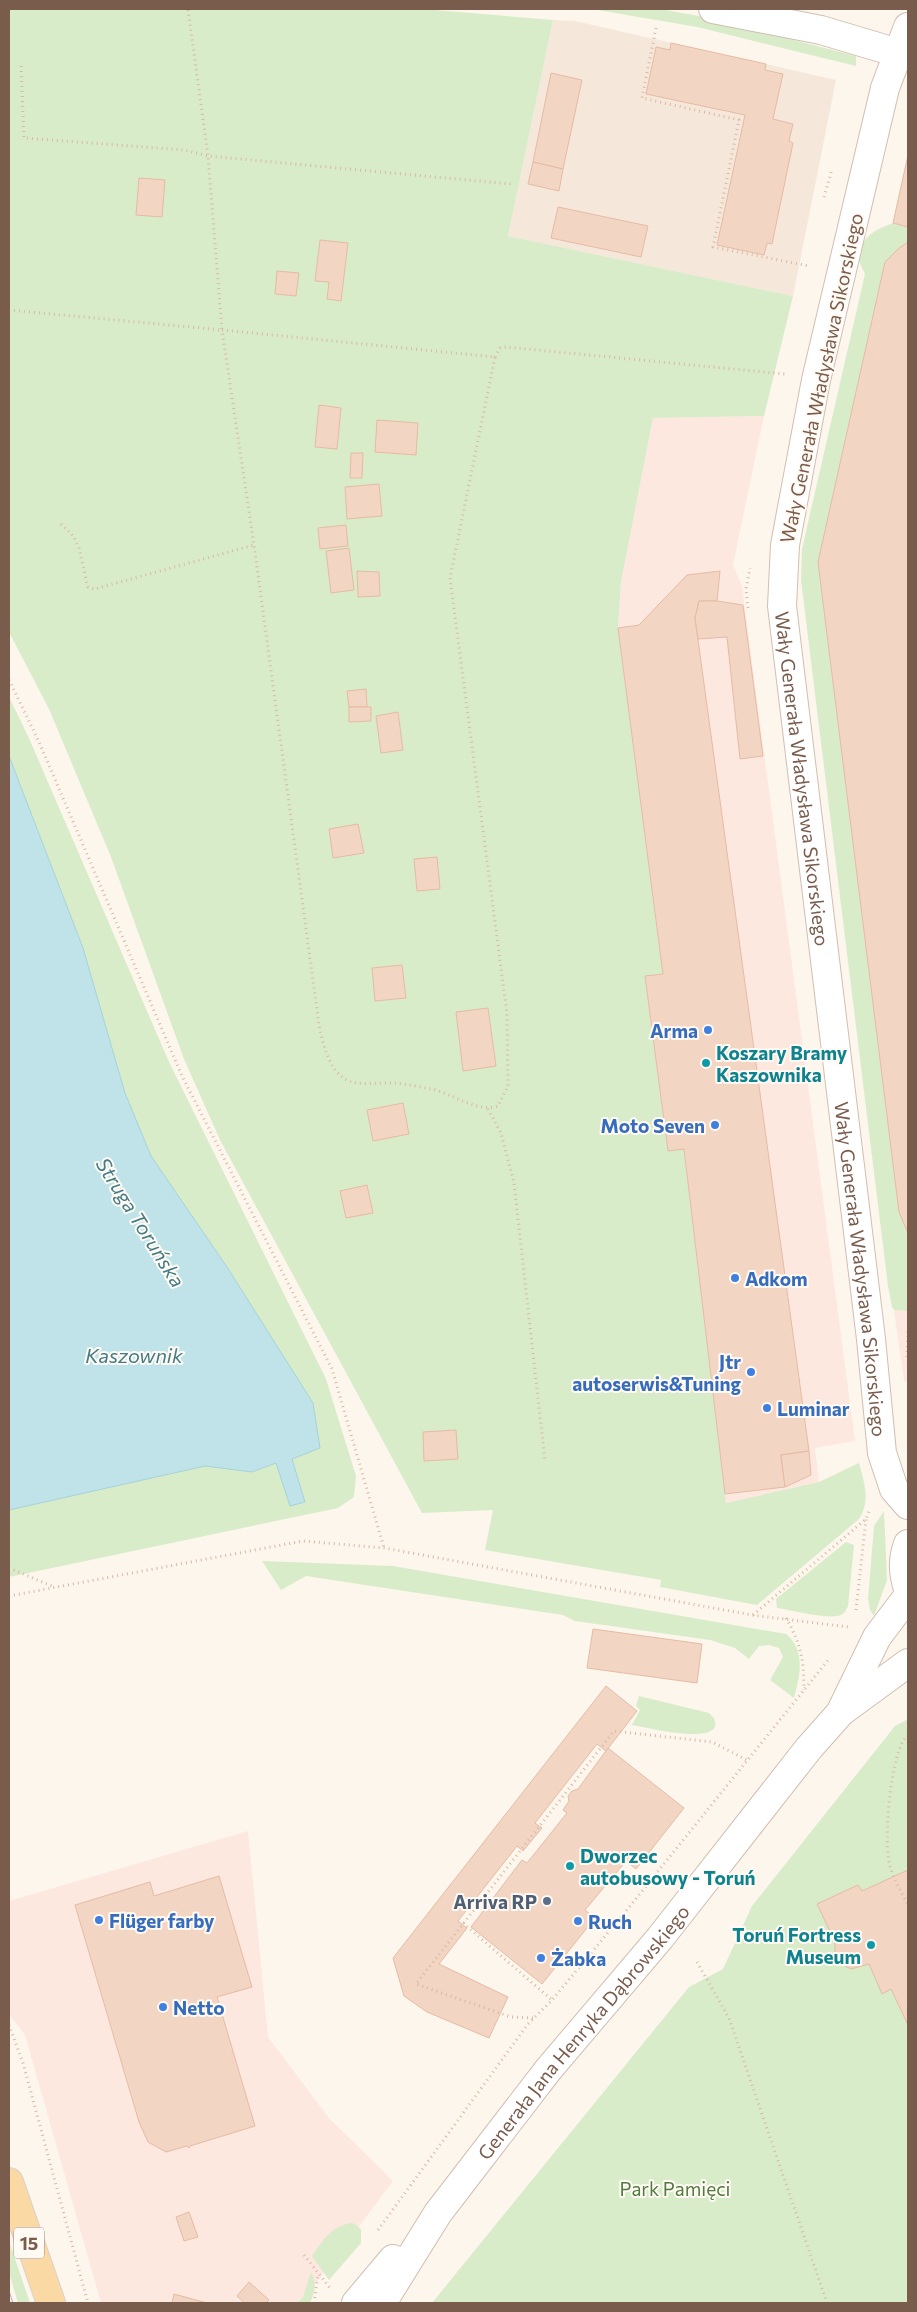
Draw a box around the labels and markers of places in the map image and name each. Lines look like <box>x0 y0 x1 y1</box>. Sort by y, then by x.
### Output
place label: Arma <box>650 1019 698 1042</box>
marker: Arma <box>702 1024 714 1036</box>
place label: Koszary Bramy Kaszownika <box>716 1041 848 1086</box>
marker: Koszary Bramy Kaszownika <box>700 1057 712 1069</box>
place label: Moto Seven <box>601 1114 705 1137</box>
marker: Moto Seven <box>709 1119 721 1131</box>
place label: Adkom <box>745 1267 808 1290</box>
marker: Adkom <box>729 1272 741 1284</box>
place label: Jtr autoserwis&Tuning <box>572 1350 742 1395</box>
marker: Jtr autoserwis&Tuning <box>745 1366 757 1378</box>
place label: Luminar <box>777 1397 850 1420</box>
marker: Luminar <box>761 1402 773 1414</box>
place label: Dworzec autobusowy - Toruń <box>580 1844 756 1889</box>
marker: Dworzec autobusowy - Toruń <box>564 1860 576 1872</box>
place label: Arriva RP <box>453 1890 537 1913</box>
marker: Arriva RP <box>541 1895 553 1907</box>
place label: Flüger farby <box>109 1909 215 1932</box>
place label: Ruch <box>588 1910 632 1933</box>
marker: Flüger farby <box>93 1914 105 1926</box>
marker: Ruch <box>572 1915 584 1927</box>
place label: Toruń Fortress Museum <box>732 1923 861 1968</box>
marker: Toruń Fortress Museum <box>865 1939 877 1951</box>
place label: Żabka <box>551 1947 606 1970</box>
marker: Żabka <box>535 1952 547 1964</box>
place label: Netto <box>173 1996 225 2019</box>
marker: Netto <box>157 2001 169 2013</box>

